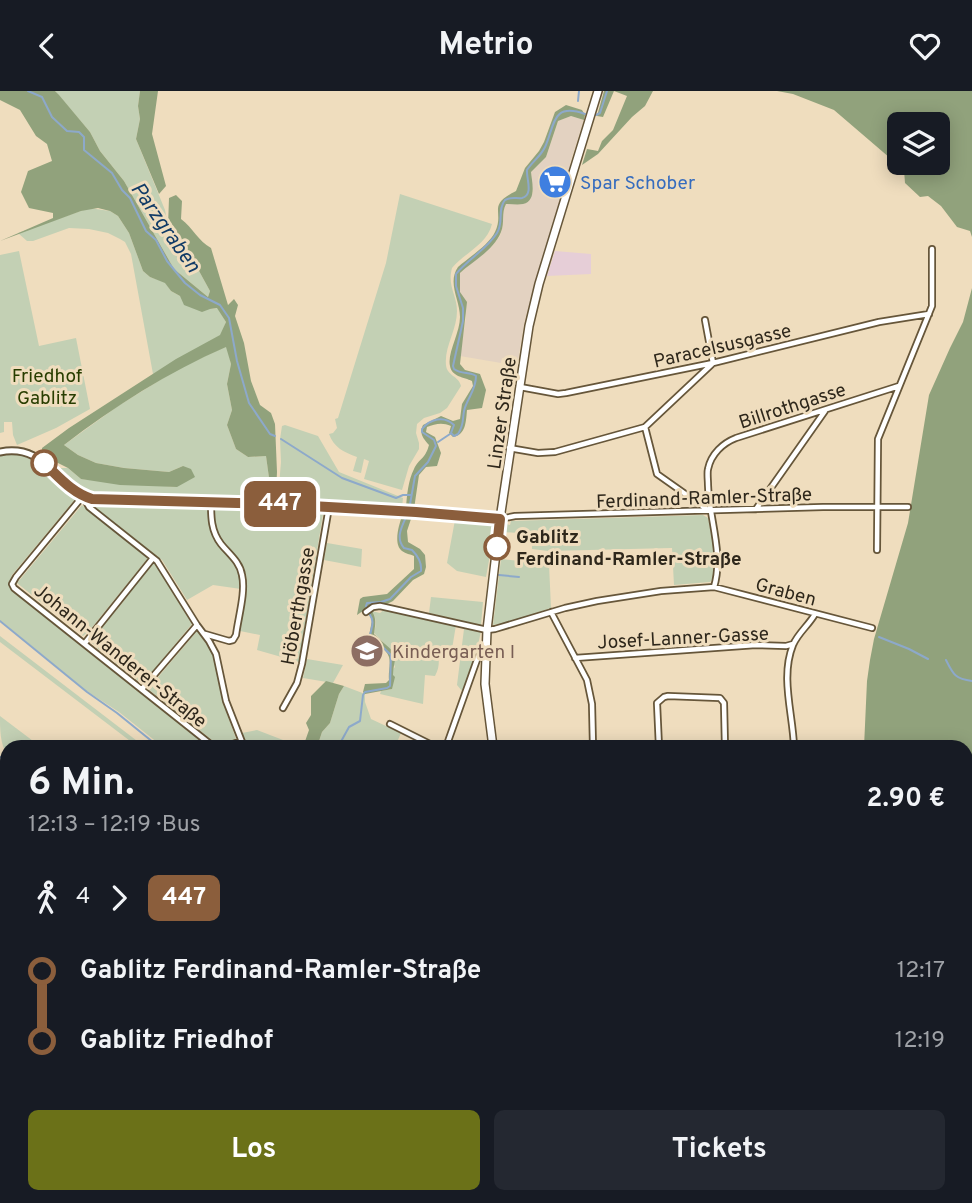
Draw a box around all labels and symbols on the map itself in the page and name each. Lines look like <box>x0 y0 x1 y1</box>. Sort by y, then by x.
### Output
supermarket icon: Spar Schober <box>536 163 574 201</box>
place label: Spar Schober <box>580 172 696 196</box>
water label: Parzgraben <box>124 177 206 279</box>
street label: Paracelsusgasse <box>651 319 794 374</box>
street label: Linzer Straße <box>483 356 523 471</box>
park label: Friedhof Gablitz <box>12 365 83 411</box>
street label: Billrothgasse <box>736 378 849 435</box>
unlabelled marker <box>31 450 57 476</box>
line badge: 447 <box>240 481 320 527</box>
street label: Ferdinand-Ramler-Straße <box>596 483 812 515</box>
place label: Gablitz Ferdinand-Ramler-Straße <box>516 526 741 572</box>
marker: Gablitz Ferdinand-Ramler-Straße <box>484 534 510 560</box>
street label: Höberthgasse <box>277 545 321 667</box>
street label: Graben <box>752 573 819 613</box>
street label: Johann-Wanderer-Straße <box>28 579 211 734</box>
street label: Josef-Lanner-Gasse <box>597 623 769 655</box>
school or university icon: Kindergarten I <box>348 632 386 670</box>
place label: Kindergarten I <box>392 641 515 665</box>

